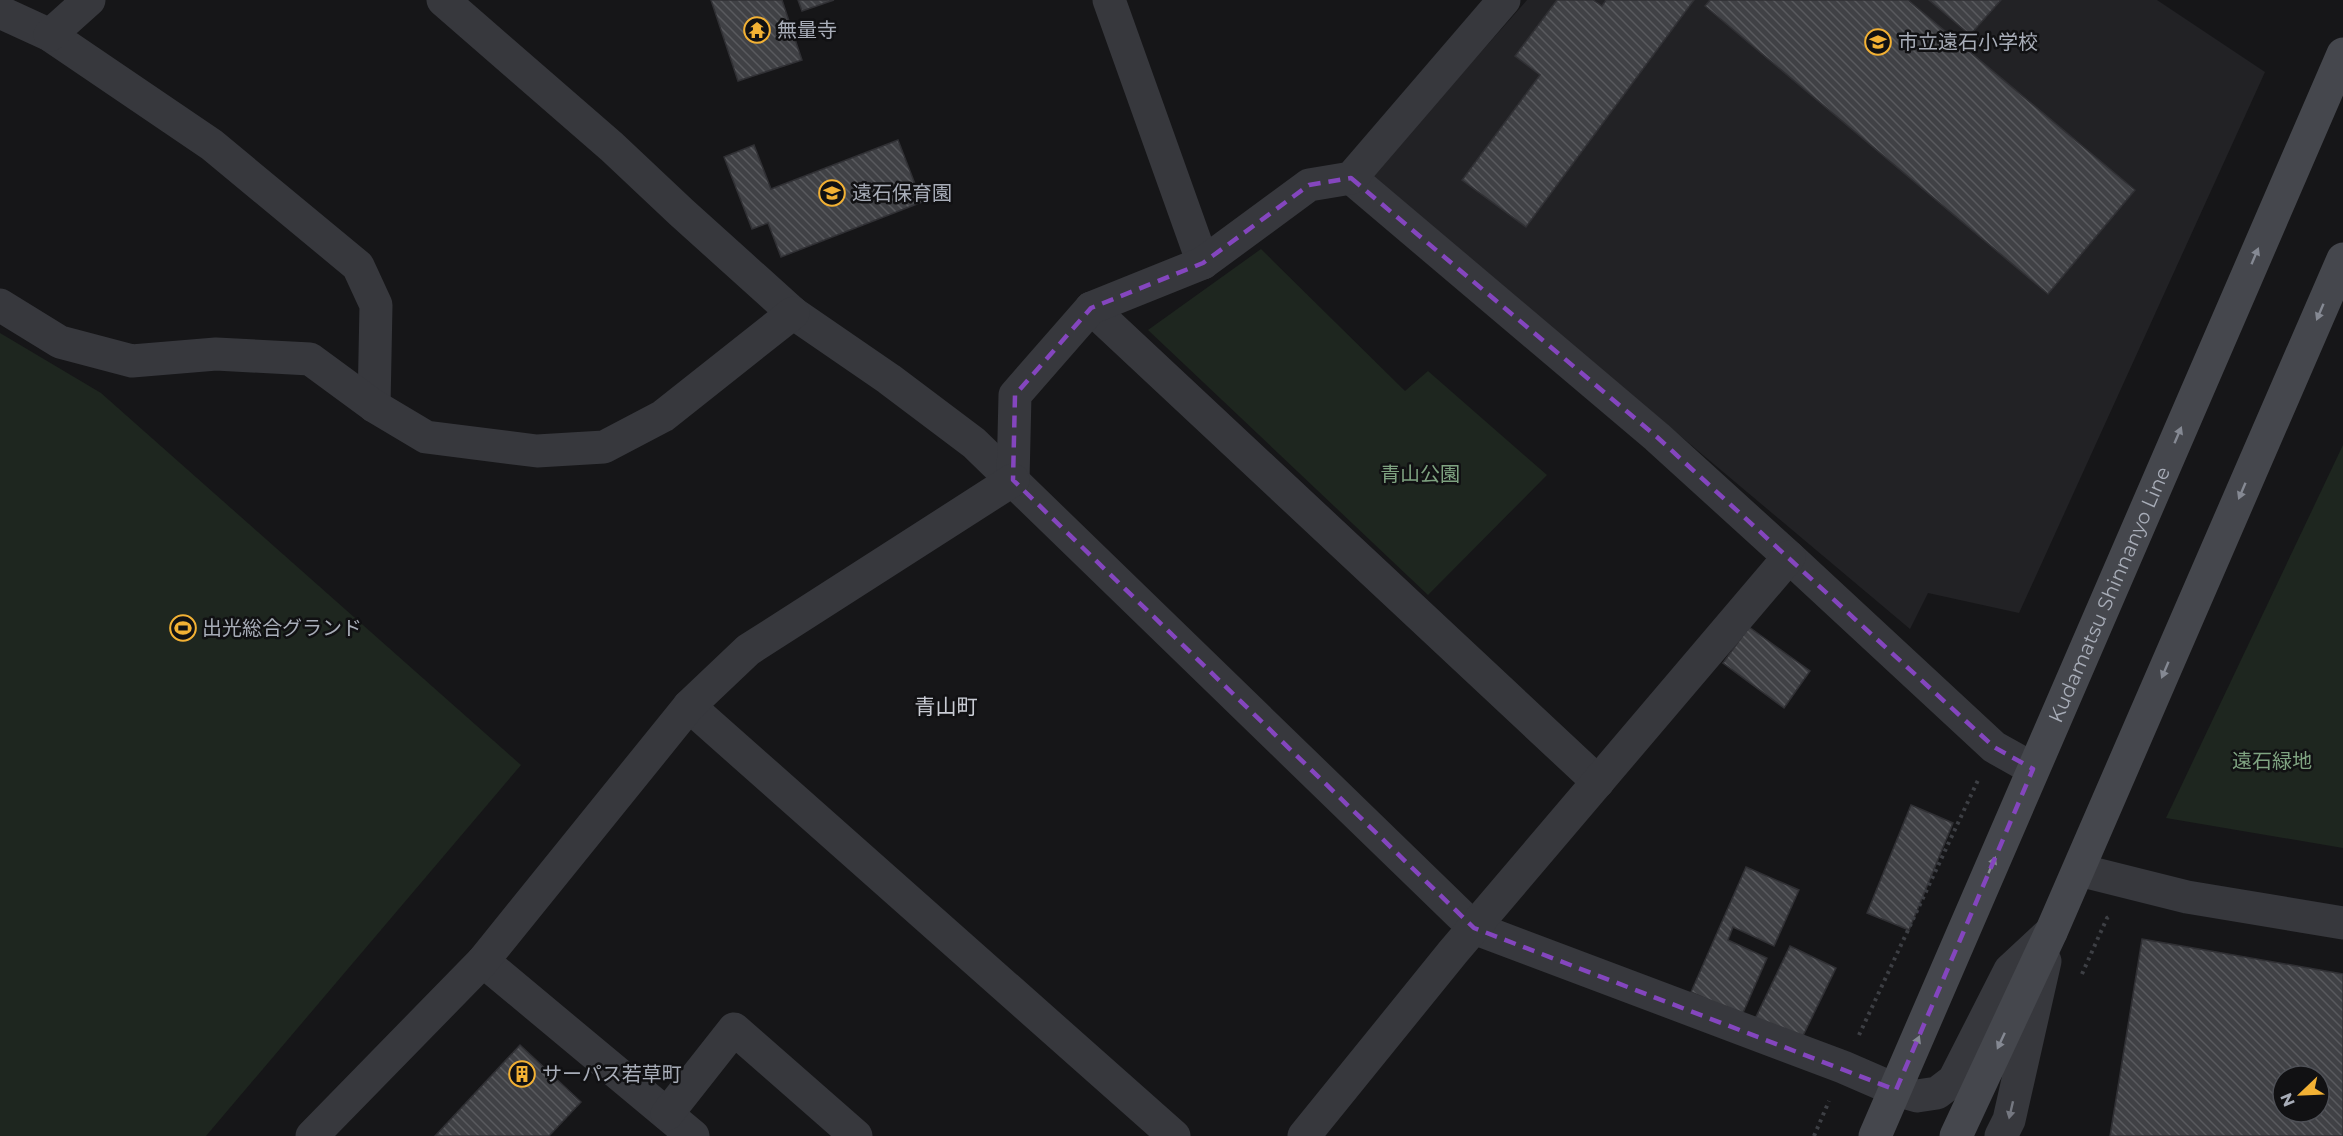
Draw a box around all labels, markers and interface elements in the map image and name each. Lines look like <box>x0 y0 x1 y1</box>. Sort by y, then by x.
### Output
temple icon: 無量寺 <box>742 15 772 45</box>
place label: 無量寺 <box>777 18 837 42</box>
school or university icon: 市立遠石小学校 <box>1863 27 1893 57</box>
place label: 市立遠石小学校 <box>1898 30 2038 54</box>
school or university icon: 遠石保育園 <box>817 178 847 208</box>
place label: 遠石保育園 <box>852 181 952 205</box>
one-way arrow <box>2251 248 2260 265</box>
one-way arrow <box>2315 304 2325 322</box>
one-way arrow <box>2174 426 2183 444</box>
park label: 青山公園 <box>1380 462 1460 486</box>
street label: Kudamatsu Shinnanyo Line <box>2043 463 2175 726</box>
one-way arrow <box>2238 483 2247 500</box>
sports icon: 出光総合グランド <box>168 613 198 643</box>
place label: 出光総合グランド <box>202 616 362 640</box>
one-way arrow <box>2160 662 2170 680</box>
district label: 青山町 <box>915 694 978 719</box>
park label: 遠石緑地 <box>2232 749 2312 773</box>
one-way arrow <box>1987 855 1997 873</box>
one-way arrow <box>1996 1032 2005 1049</box>
one-way arrow <box>1912 1035 1921 1053</box>
building icon: サーパス若草町 <box>507 1059 537 1089</box>
place label: サーパス若草町 <box>542 1062 682 1086</box>
north arrow <box>2271 1064 2331 1124</box>
text: N <box>2276 1090 2299 1109</box>
one-way arrow <box>2005 1101 2015 1119</box>

